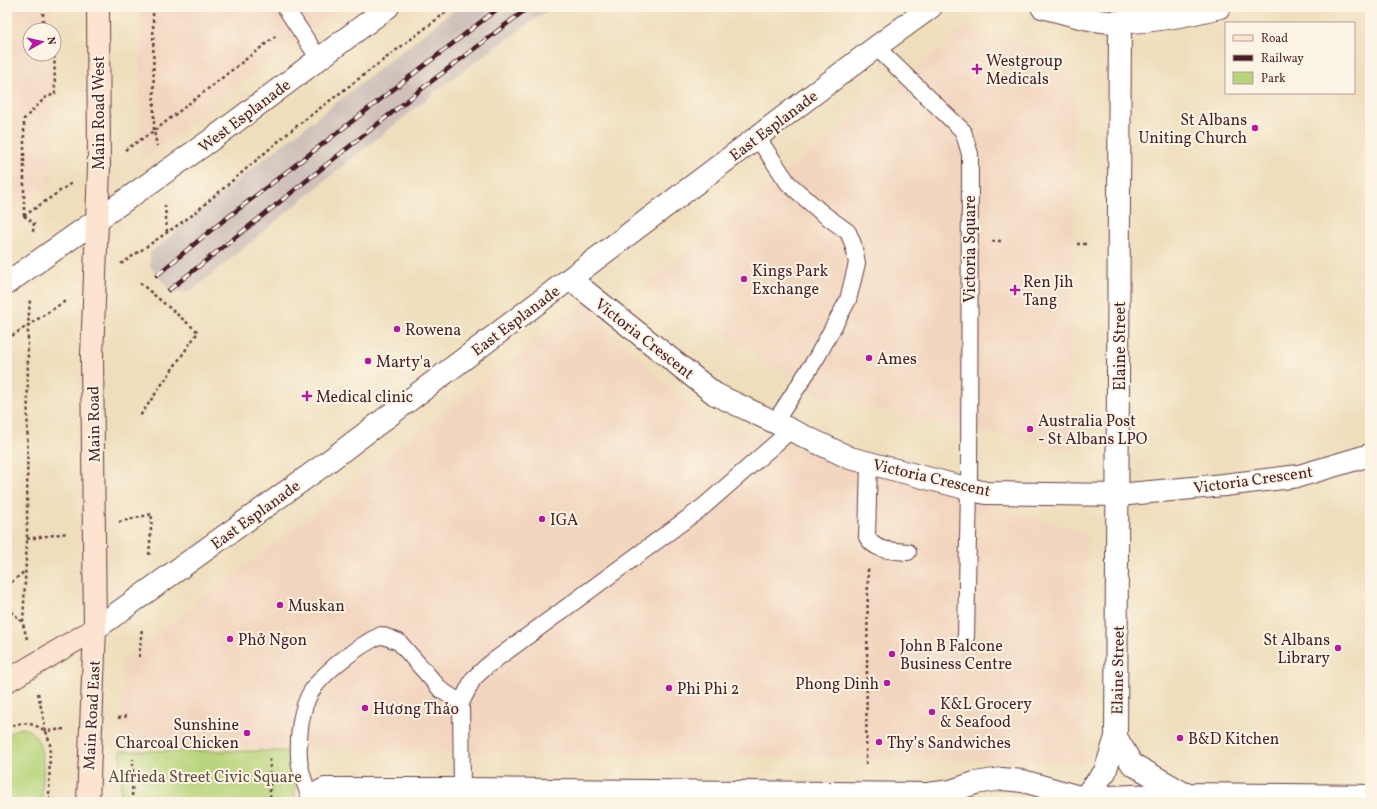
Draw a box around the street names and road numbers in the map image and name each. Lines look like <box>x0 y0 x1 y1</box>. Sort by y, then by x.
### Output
street label: Main Road West <box>89 56 111 170</box>
street label: West Esplanade <box>195 75 296 159</box>
street label: East Esplanade <box>725 86 823 167</box>
street label: Victoria Square <box>960 195 982 303</box>
street label: East Esplanade <box>467 281 565 362</box>
street label: Victoria Crescent <box>590 294 698 386</box>
street label: Elaine Street <box>1110 301 1132 391</box>
street label: Main Road <box>83 385 107 462</box>
street label: Victoria Crescent <box>870 455 993 503</box>
street label: Victoria Crescent <box>1192 462 1315 500</box>
street label: East Esplanade <box>207 476 305 556</box>
street label: Elaine Street <box>1107 625 1131 715</box>
street label: Main Road East <box>79 659 107 771</box>

